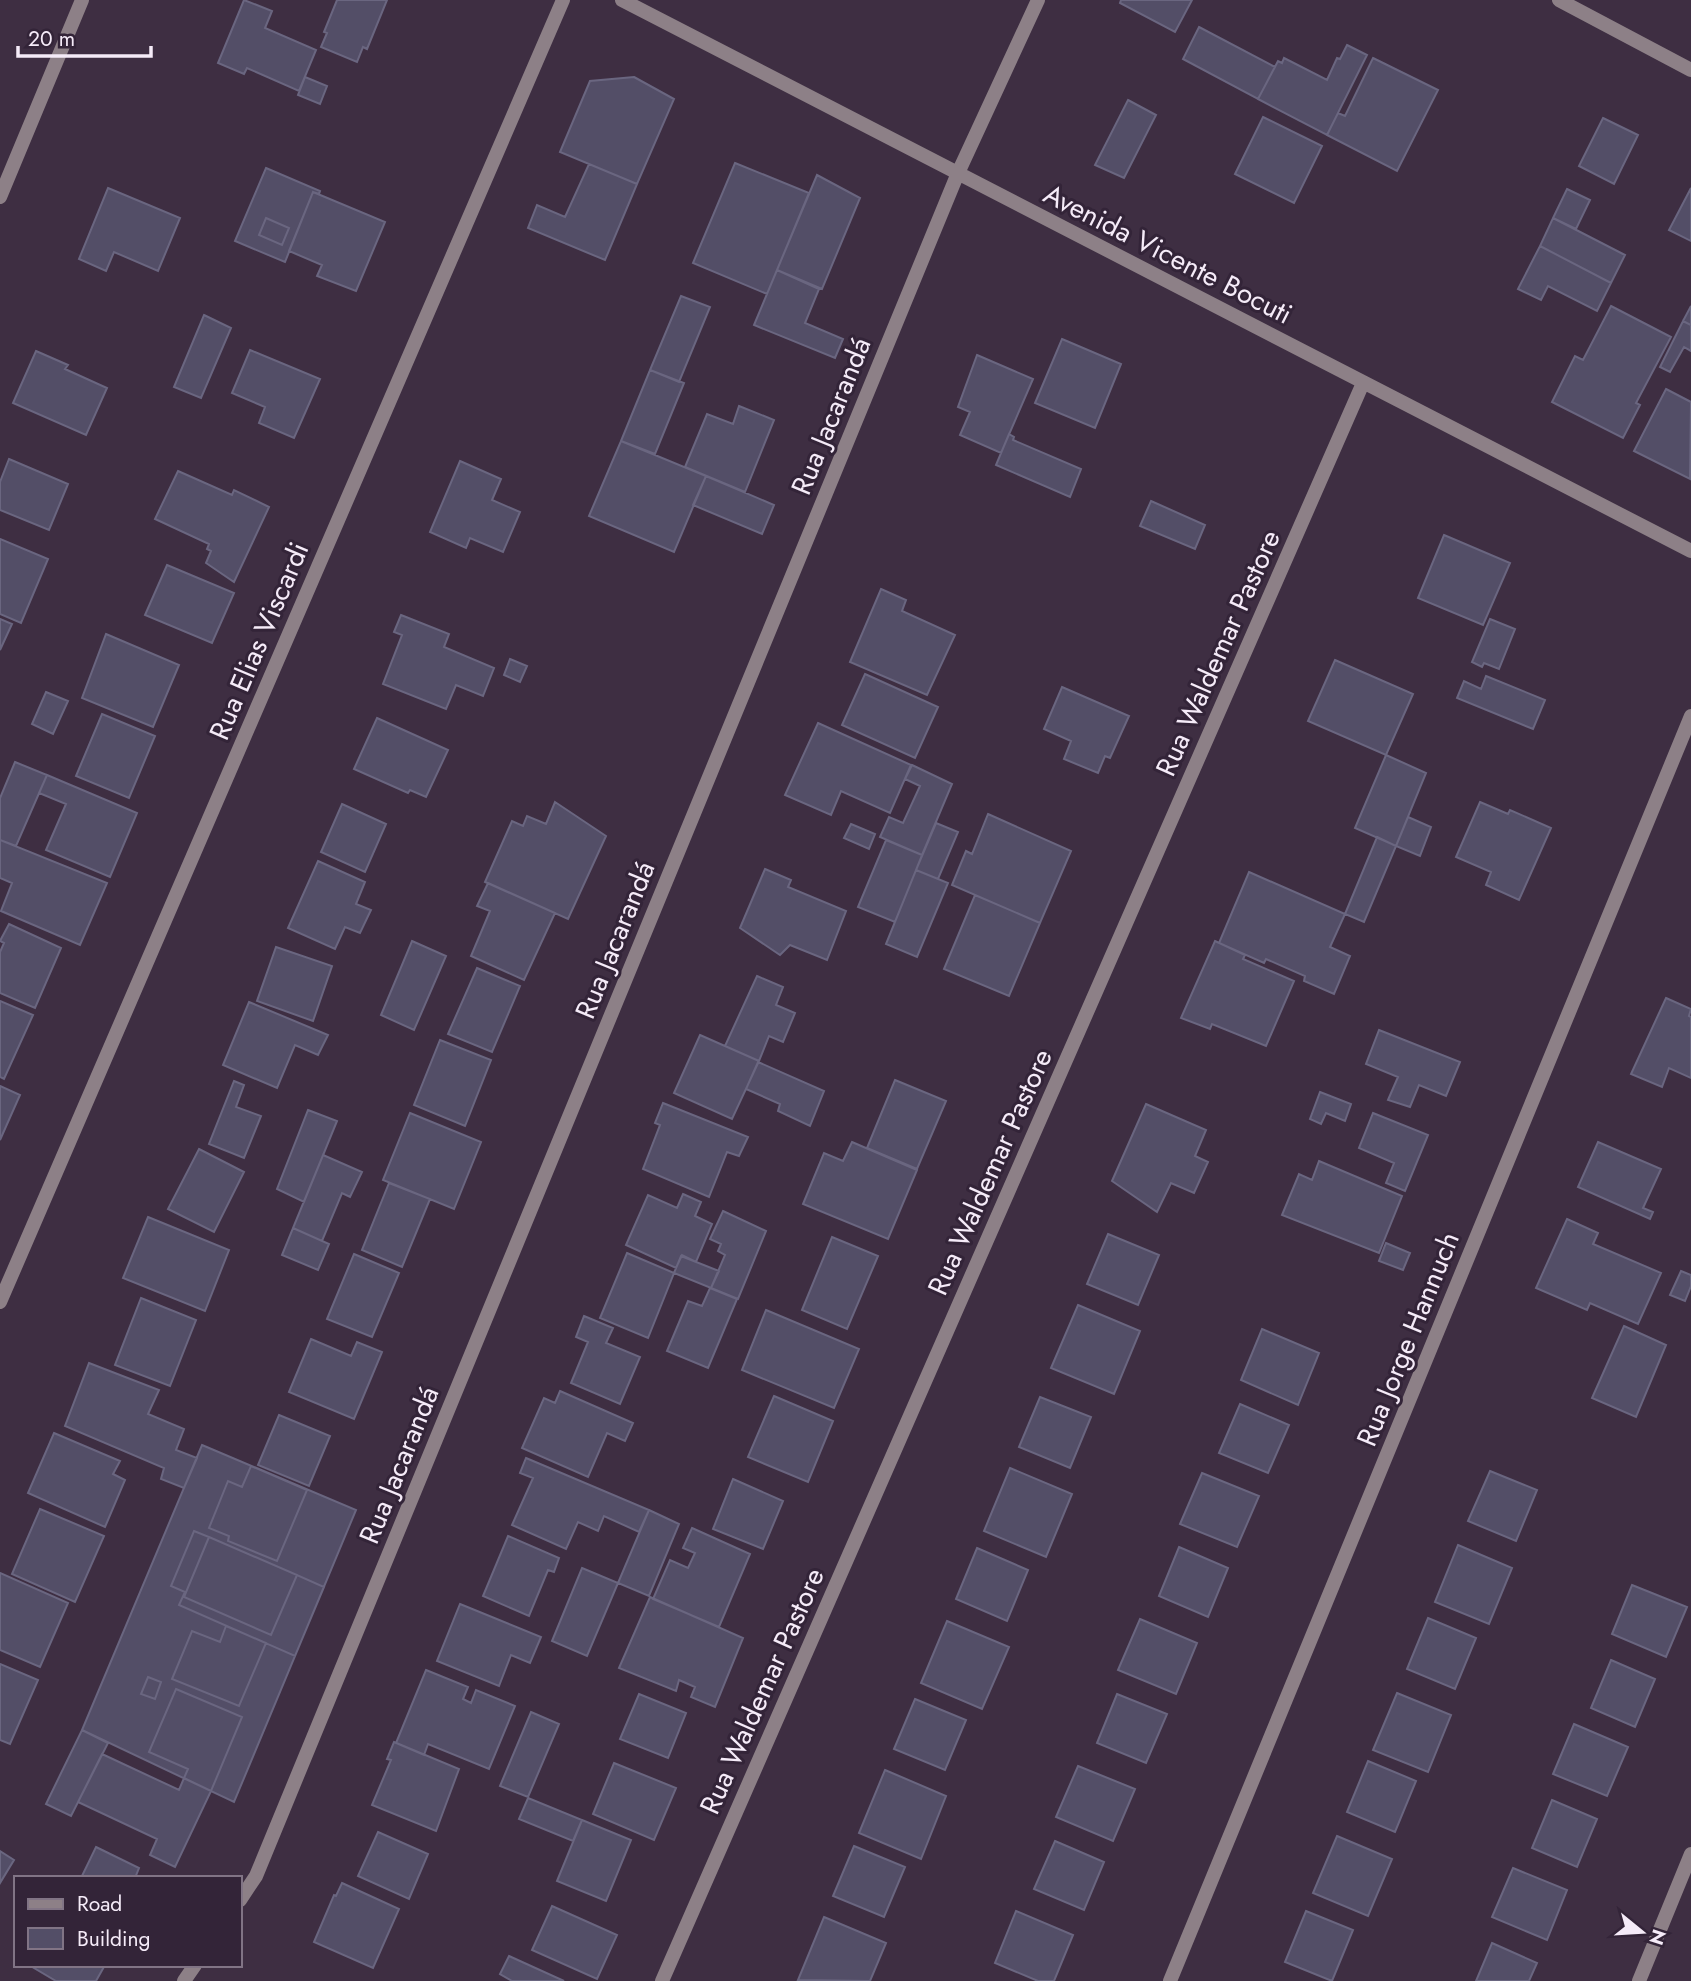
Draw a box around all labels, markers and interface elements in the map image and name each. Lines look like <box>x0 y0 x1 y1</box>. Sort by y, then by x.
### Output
scale bar <box>18 14 150 58</box>
text: 20 m <box>28 24 75 54</box>
street label: Avenida Vicente Bocuti <box>1037 174 1299 334</box>
street label: Rua Jacarandá <box>781 331 881 501</box>
street label: Rua Waldemar Pastore <box>1145 523 1291 783</box>
street label: Rua Elias Viscardi <box>199 536 319 746</box>
street label: Rua Jacarandá <box>565 855 665 1025</box>
street label: Rua Waldemar Pastore <box>917 1042 1063 1302</box>
street label: Rua Jorge Hannuch <box>1346 1226 1470 1452</box>
street label: Rua Jacarandá <box>349 1380 449 1550</box>
street label: Rua Waldemar Pastore <box>689 1561 835 1821</box>
legend <box>14 1876 242 1967</box>
text: Road <box>77 1889 122 1919</box>
north arrow <box>1607 1897 1677 1967</box>
text: Building <box>77 1924 150 1954</box>
text: N <box>1643 1926 1673 1948</box>

